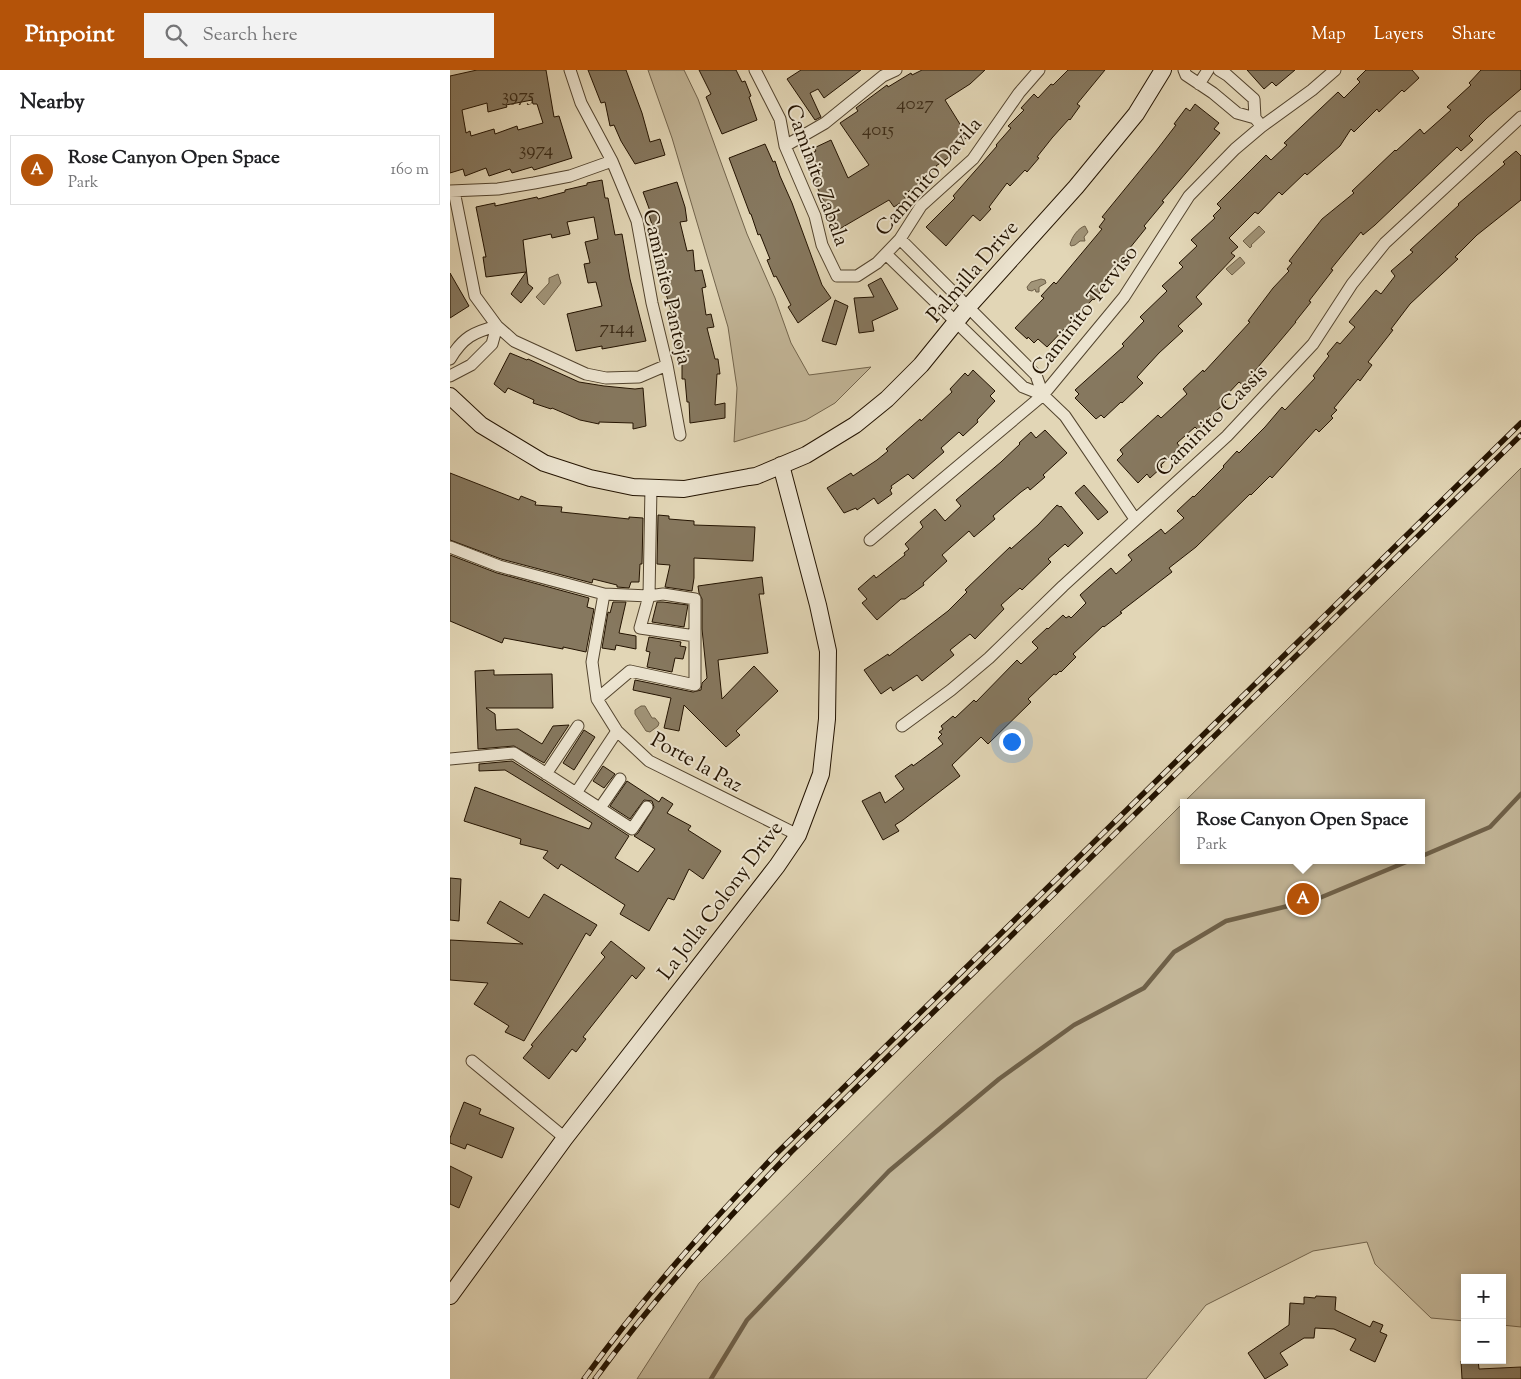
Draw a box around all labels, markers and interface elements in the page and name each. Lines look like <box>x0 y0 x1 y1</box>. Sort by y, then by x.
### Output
search box <box>144 13 494 58</box>
text: Pinpoint <box>25 18 114 52</box>
icon: search <box>162 21 190 49</box>
text: Search here <box>202 22 298 49</box>
text: Map <box>1311 22 1346 48</box>
text: Layers <box>1374 22 1424 48</box>
text: Share <box>1452 22 1496 48</box>
house number: 3975 <box>502 83 535 110</box>
text: Nearby <box>20 88 85 118</box>
house number: 4027 <box>896 91 934 118</box>
street label: Caminito Zabala <box>777 101 856 251</box>
street label: Caminito Davila <box>869 111 990 244</box>
house number: 4015 <box>862 117 895 144</box>
house number: 3974 <box>519 137 554 164</box>
text: Rose Canyon Open Space <box>68 145 280 172</box>
text: A <box>31 159 44 182</box>
text: 160 m <box>391 159 429 182</box>
text: Park <box>68 172 99 195</box>
street label: Caminito Pantoja <box>634 207 699 368</box>
street label: Palmilla Drive <box>921 215 1026 330</box>
street label: Caminito Terviso <box>1025 240 1146 383</box>
house number: 7144 <box>599 315 635 342</box>
street label: Caminito Cassis <box>1149 358 1275 484</box>
street label: Porte la Paz <box>645 726 747 801</box>
your location <box>999 729 1025 755</box>
popup <box>1180 799 1425 864</box>
text: Rose Canyon Open Space <box>1197 807 1408 834</box>
street label: La Jolla Colony Drive <box>652 815 791 987</box>
text: Park <box>1197 834 1227 857</box>
pin: A <box>1287 880 1319 918</box>
map controls <box>1461 1274 1506 1364</box>
button: + <box>1461 1274 1506 1319</box>
button: − <box>1461 1319 1506 1364</box>

